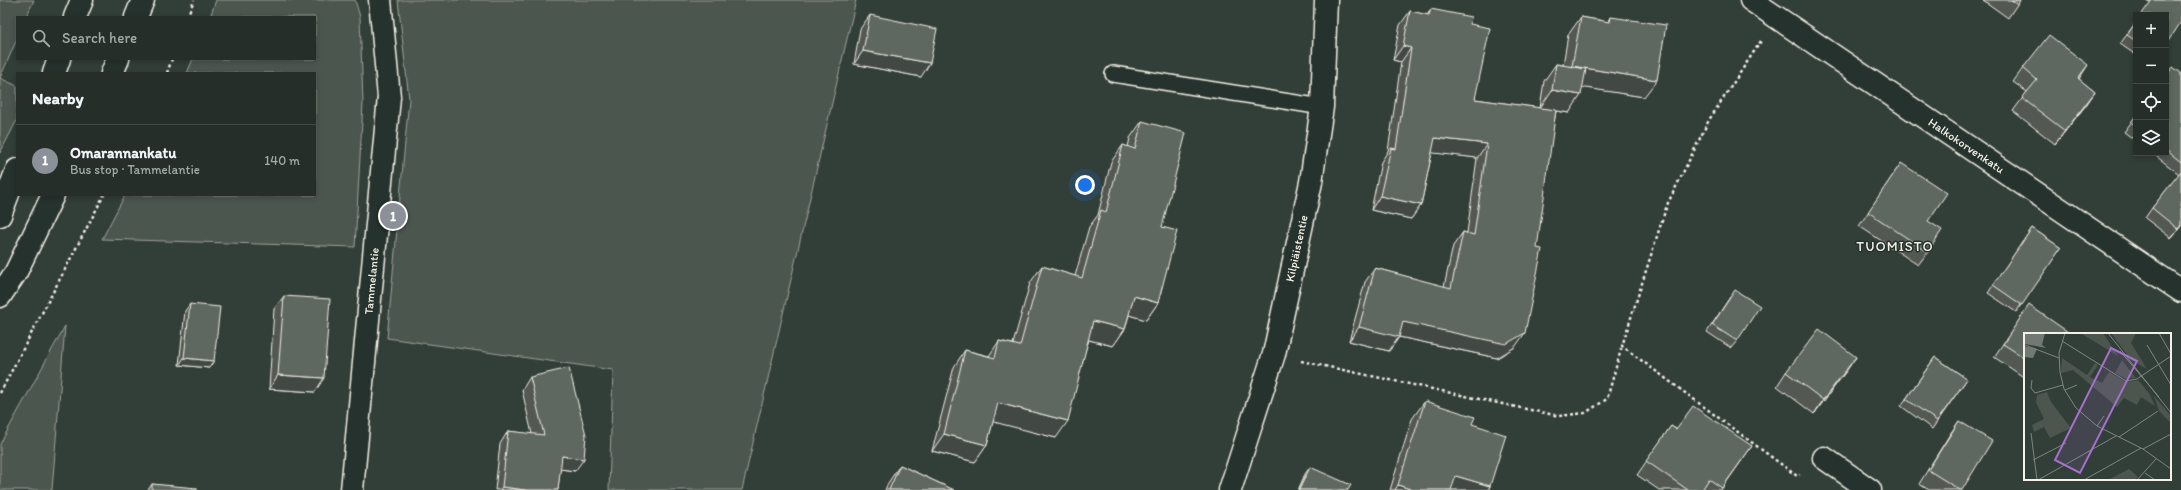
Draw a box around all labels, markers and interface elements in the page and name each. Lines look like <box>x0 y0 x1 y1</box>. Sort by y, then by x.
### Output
map controls <box>2133 12 2169 156</box>
button: + <box>2133 12 2169 48</box>
search box <box>16 16 316 60</box>
icon: search <box>30 27 52 49</box>
text: Search here <box>62 29 137 47</box>
button: − <box>2133 48 2169 84</box>
button: locate <box>2133 84 2169 120</box>
text: Nearby <box>32 88 84 108</box>
street label: Halkokorvenkatu <box>1926 115 2007 177</box>
button: layers <box>2133 120 2169 156</box>
text: Omarannankatu <box>70 144 176 162</box>
text: 1 <box>42 153 48 168</box>
text: 140 m <box>264 153 300 168</box>
text: Bus stop · Tammelantie <box>70 162 200 177</box>
your location <box>1075 175 1095 195</box>
pin: 1 <box>380 201 406 231</box>
street label: Kilpiäistentie <box>1283 213 1311 283</box>
district label: TUOMISTO <box>1856 238 1934 255</box>
street label: Tammelantie <box>362 247 382 315</box>
inset map <box>2024 333 2171 480</box>

